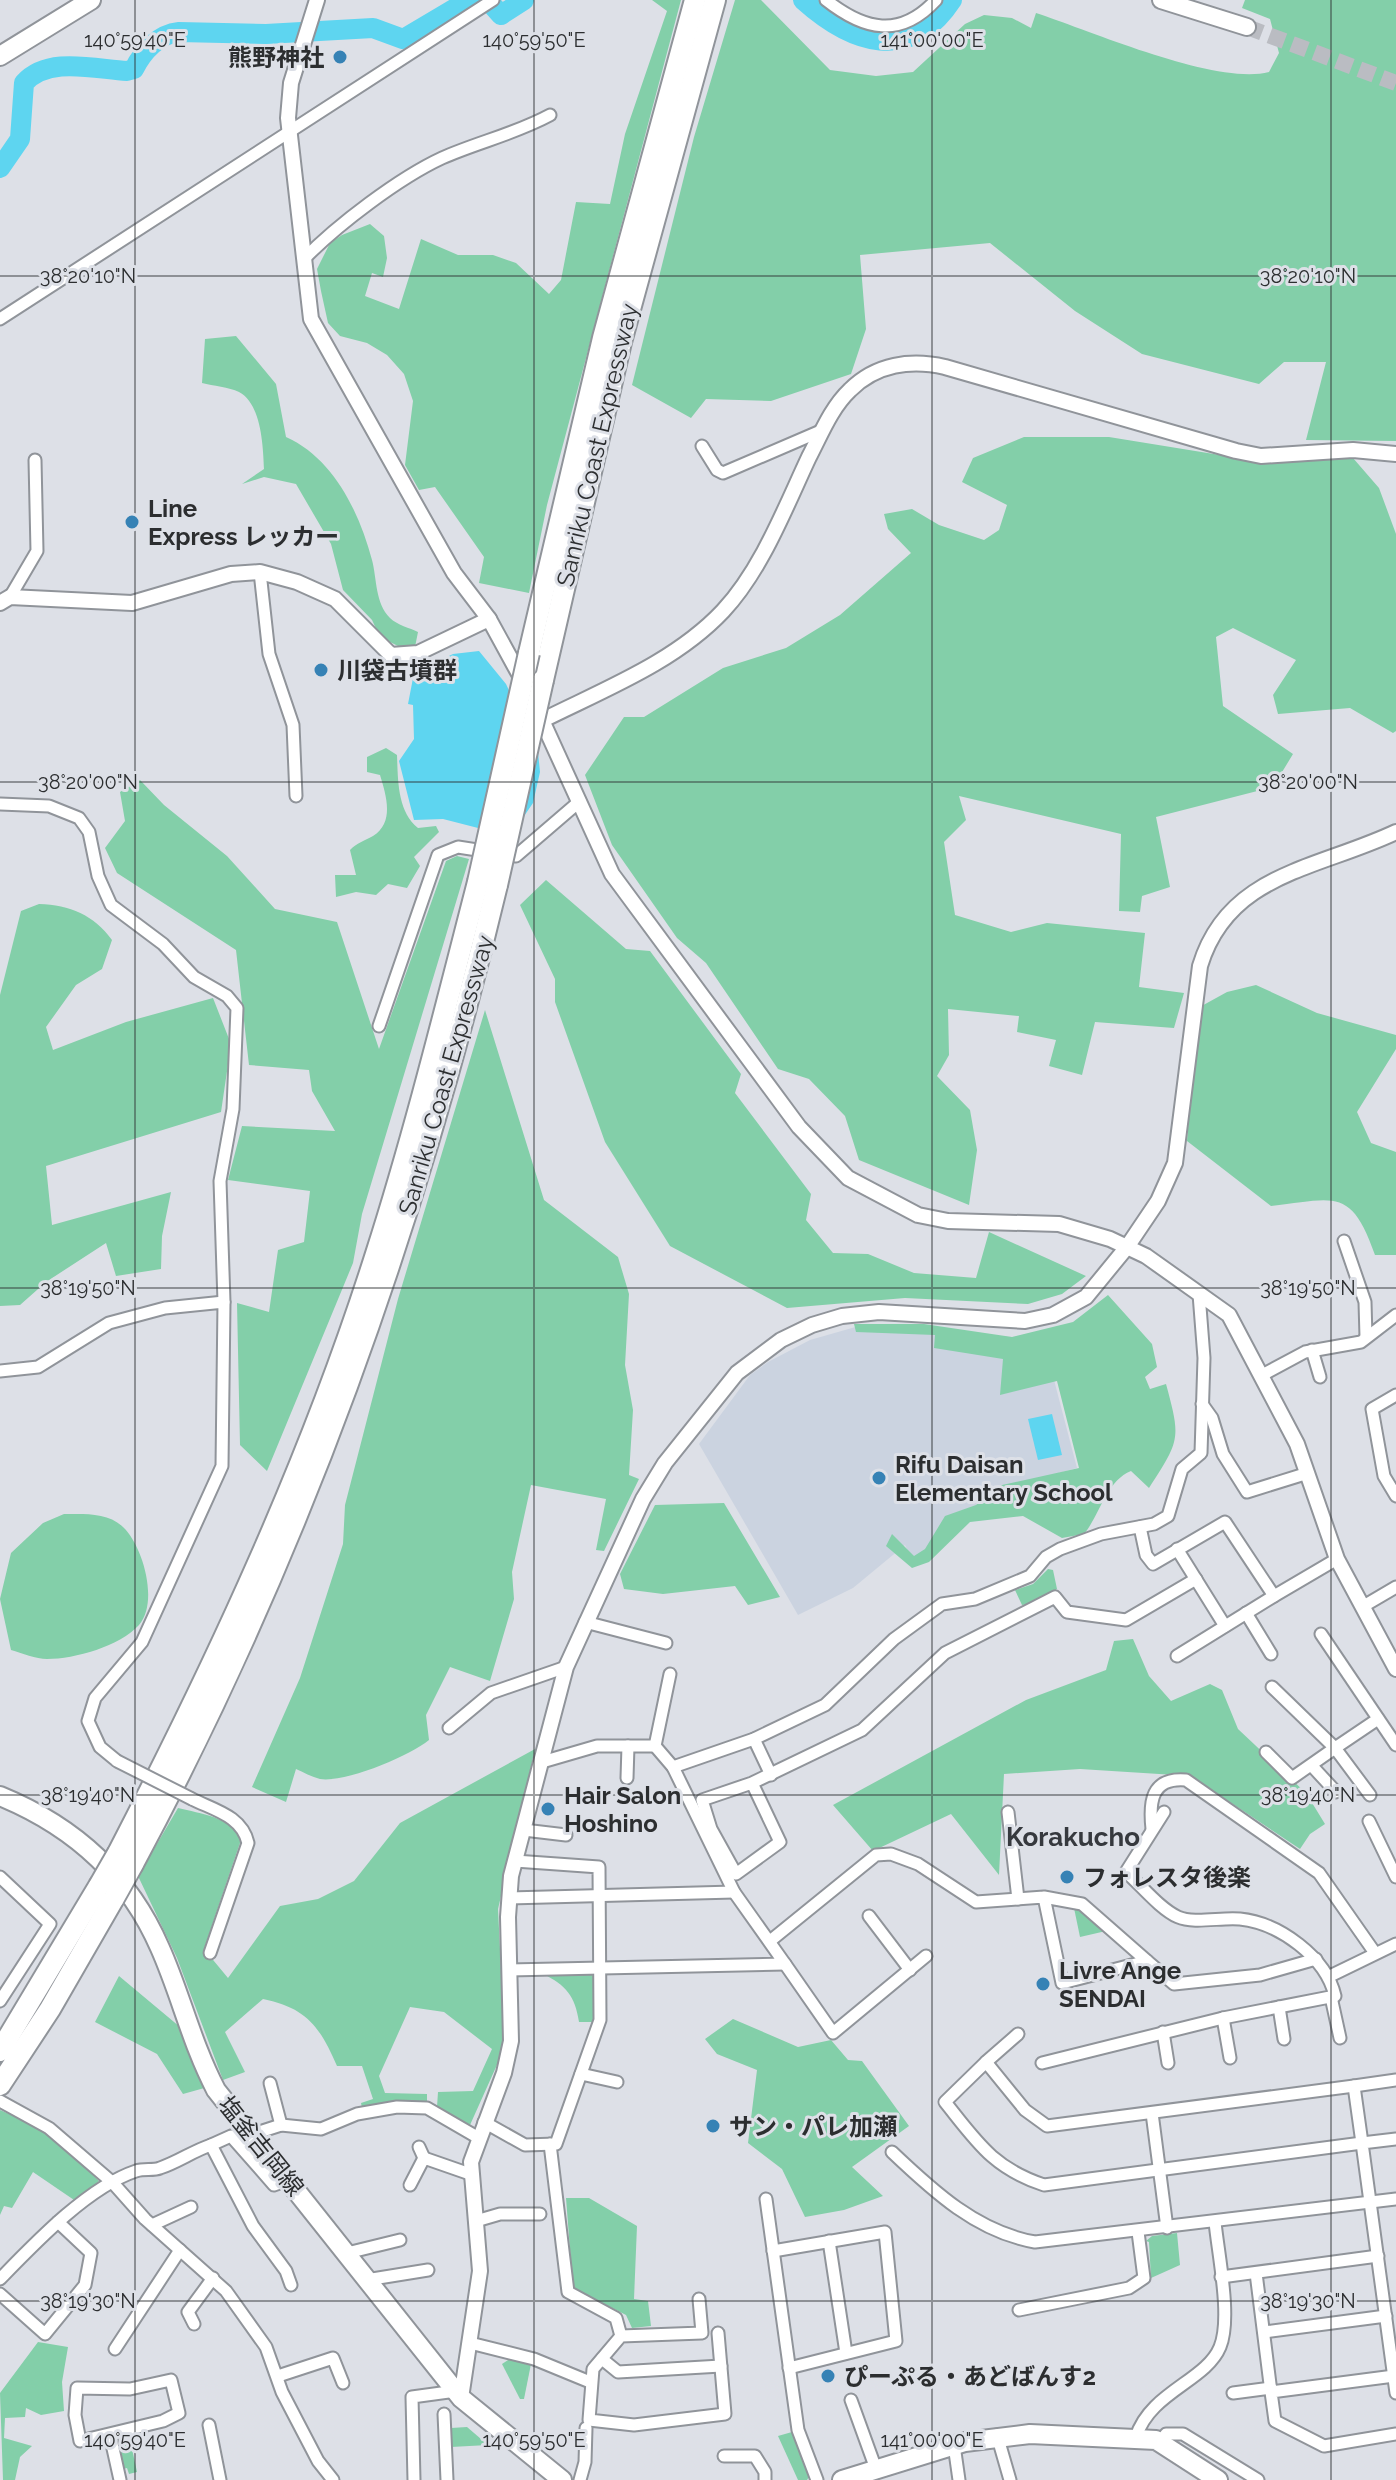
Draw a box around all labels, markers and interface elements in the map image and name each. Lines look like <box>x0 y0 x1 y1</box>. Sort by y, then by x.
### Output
text: 140°59'40"E <box>84 28 186 52</box>
text: 140°59'50"E <box>482 28 586 52</box>
text: 141°00'00"E <box>880 28 984 52</box>
place label: 熊野神社 <box>228 43 324 72</box>
marker: 熊野神社 <box>331 48 349 66</box>
text: 38°20'10"N <box>40 264 136 288</box>
text: 38°20'10"N <box>1260 264 1356 288</box>
street label: Sanriku Coast Expressway <box>550 301 644 589</box>
place label: Line Express レッカー <box>148 494 339 551</box>
marker: Line Express レッカー <box>123 513 141 531</box>
place label: 川袋古墳群 <box>337 656 457 685</box>
marker: 川袋古墳群 <box>312 661 330 679</box>
text: 38°20'00"N <box>38 770 138 794</box>
text: 38°20'00"N <box>1258 770 1358 794</box>
street label: Sanriku Coast Expressway <box>392 932 500 1218</box>
text: 38°19'50"N <box>40 1276 136 1300</box>
text: 38°19'50"N <box>1260 1276 1356 1300</box>
place label: Rifu Daisan Elementary School <box>895 1450 1113 1507</box>
marker: Rifu Daisan Elementary School <box>870 1469 888 1487</box>
place label: Hair Salon Hoshino <box>564 1781 681 1838</box>
text: 38°19'40"N <box>41 1783 135 1807</box>
text: 38°19'40"N <box>1261 1783 1355 1807</box>
marker: Hair Salon Hoshino <box>539 1800 557 1818</box>
district label: Korakucho <box>1006 1822 1140 1852</box>
place label: フォレスタ後楽 <box>1083 1863 1251 1892</box>
marker: フォレスタ後楽 <box>1058 1868 1076 1886</box>
place label: Livre Ange SENDAI <box>1059 1956 1181 2013</box>
marker: Livre Ange SENDAI <box>1034 1975 1052 1993</box>
street label: 塩釜吉岡線 <box>212 2090 310 2202</box>
place label: サン・パレ加瀬 <box>729 2112 897 2141</box>
marker: サン・パレ加瀬 <box>704 2117 722 2135</box>
text: 38°19'30"N <box>40 2289 136 2313</box>
text: 38°19'30"N <box>1260 2289 1356 2313</box>
place label: ぴーぷる・あどばんす2 <box>844 2362 1096 2391</box>
marker: ぴーぷる・あどばんす2 <box>819 2367 837 2385</box>
text: 140°59'40"E <box>84 2428 186 2452</box>
text: 140°59'50"E <box>482 2428 586 2452</box>
text: 141°00'00"E <box>880 2428 984 2452</box>

